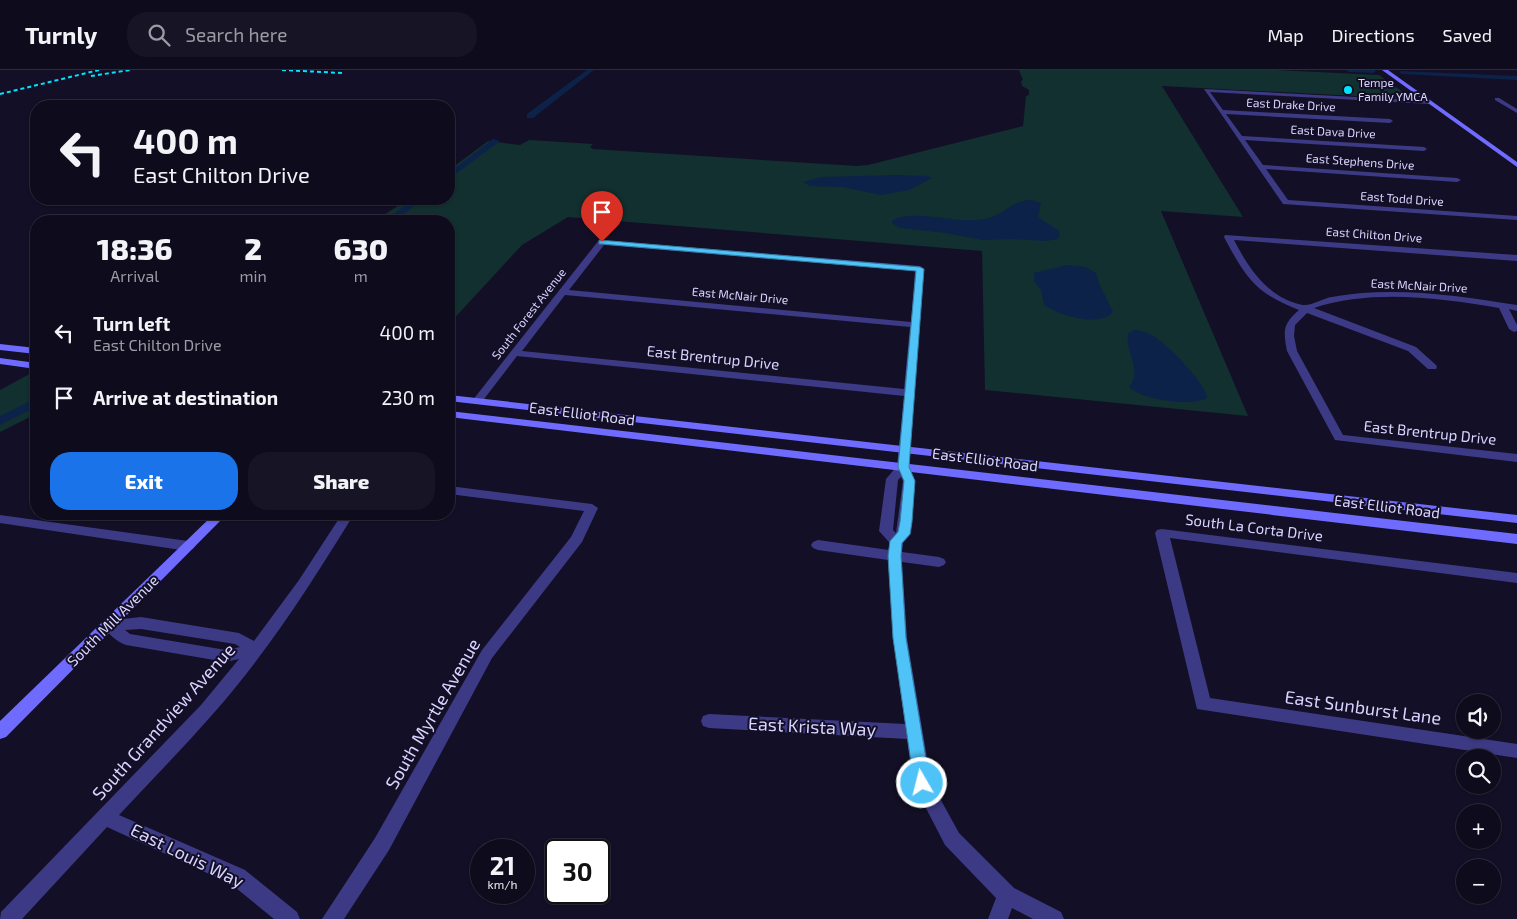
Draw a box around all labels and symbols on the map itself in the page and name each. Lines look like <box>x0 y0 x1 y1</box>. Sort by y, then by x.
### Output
place label: Tempe Family YMCA <box>1358 75 1428 103</box>
marker: Tempe Family YMCA <box>1342 84 1354 96</box>
street label: East Drake Drive <box>1246 95 1336 113</box>
street label: East Dava Drive <box>1290 122 1376 140</box>
street label: East Stephens Drive <box>1305 150 1415 172</box>
street label: East Todd Drive <box>1360 188 1444 208</box>
pin <box>581 191 623 242</box>
street label: East Chilton Drive <box>1325 224 1423 244</box>
street label: South Forest Avenue <box>488 265 568 362</box>
street label: East McNair Drive <box>1370 275 1468 295</box>
street label: East McNair Drive <box>691 284 789 306</box>
street label: East Brentrup Drive <box>646 341 780 373</box>
street label: East Elliot Road <box>528 398 636 428</box>
street label: East Brentrup Drive <box>1363 416 1497 448</box>
street label: East Elliot Road <box>931 444 1039 474</box>
street label: East Elliot Road <box>1333 491 1441 521</box>
street label: South La Corta Drive <box>1184 510 1324 544</box>
street label: South Mill Avenue <box>63 571 162 670</box>
street label: South Myrtle Avenue <box>380 634 484 793</box>
street label: South Grandview Avenue <box>87 638 239 804</box>
street label: East Sunburst Lane <box>1283 685 1443 729</box>
street label: East Krista Way <box>747 712 877 740</box>
position arrow <box>895 756 947 808</box>
street label: East Louis Way <box>127 818 248 892</box>
speed limit sign: 30 <box>545 839 610 904</box>

